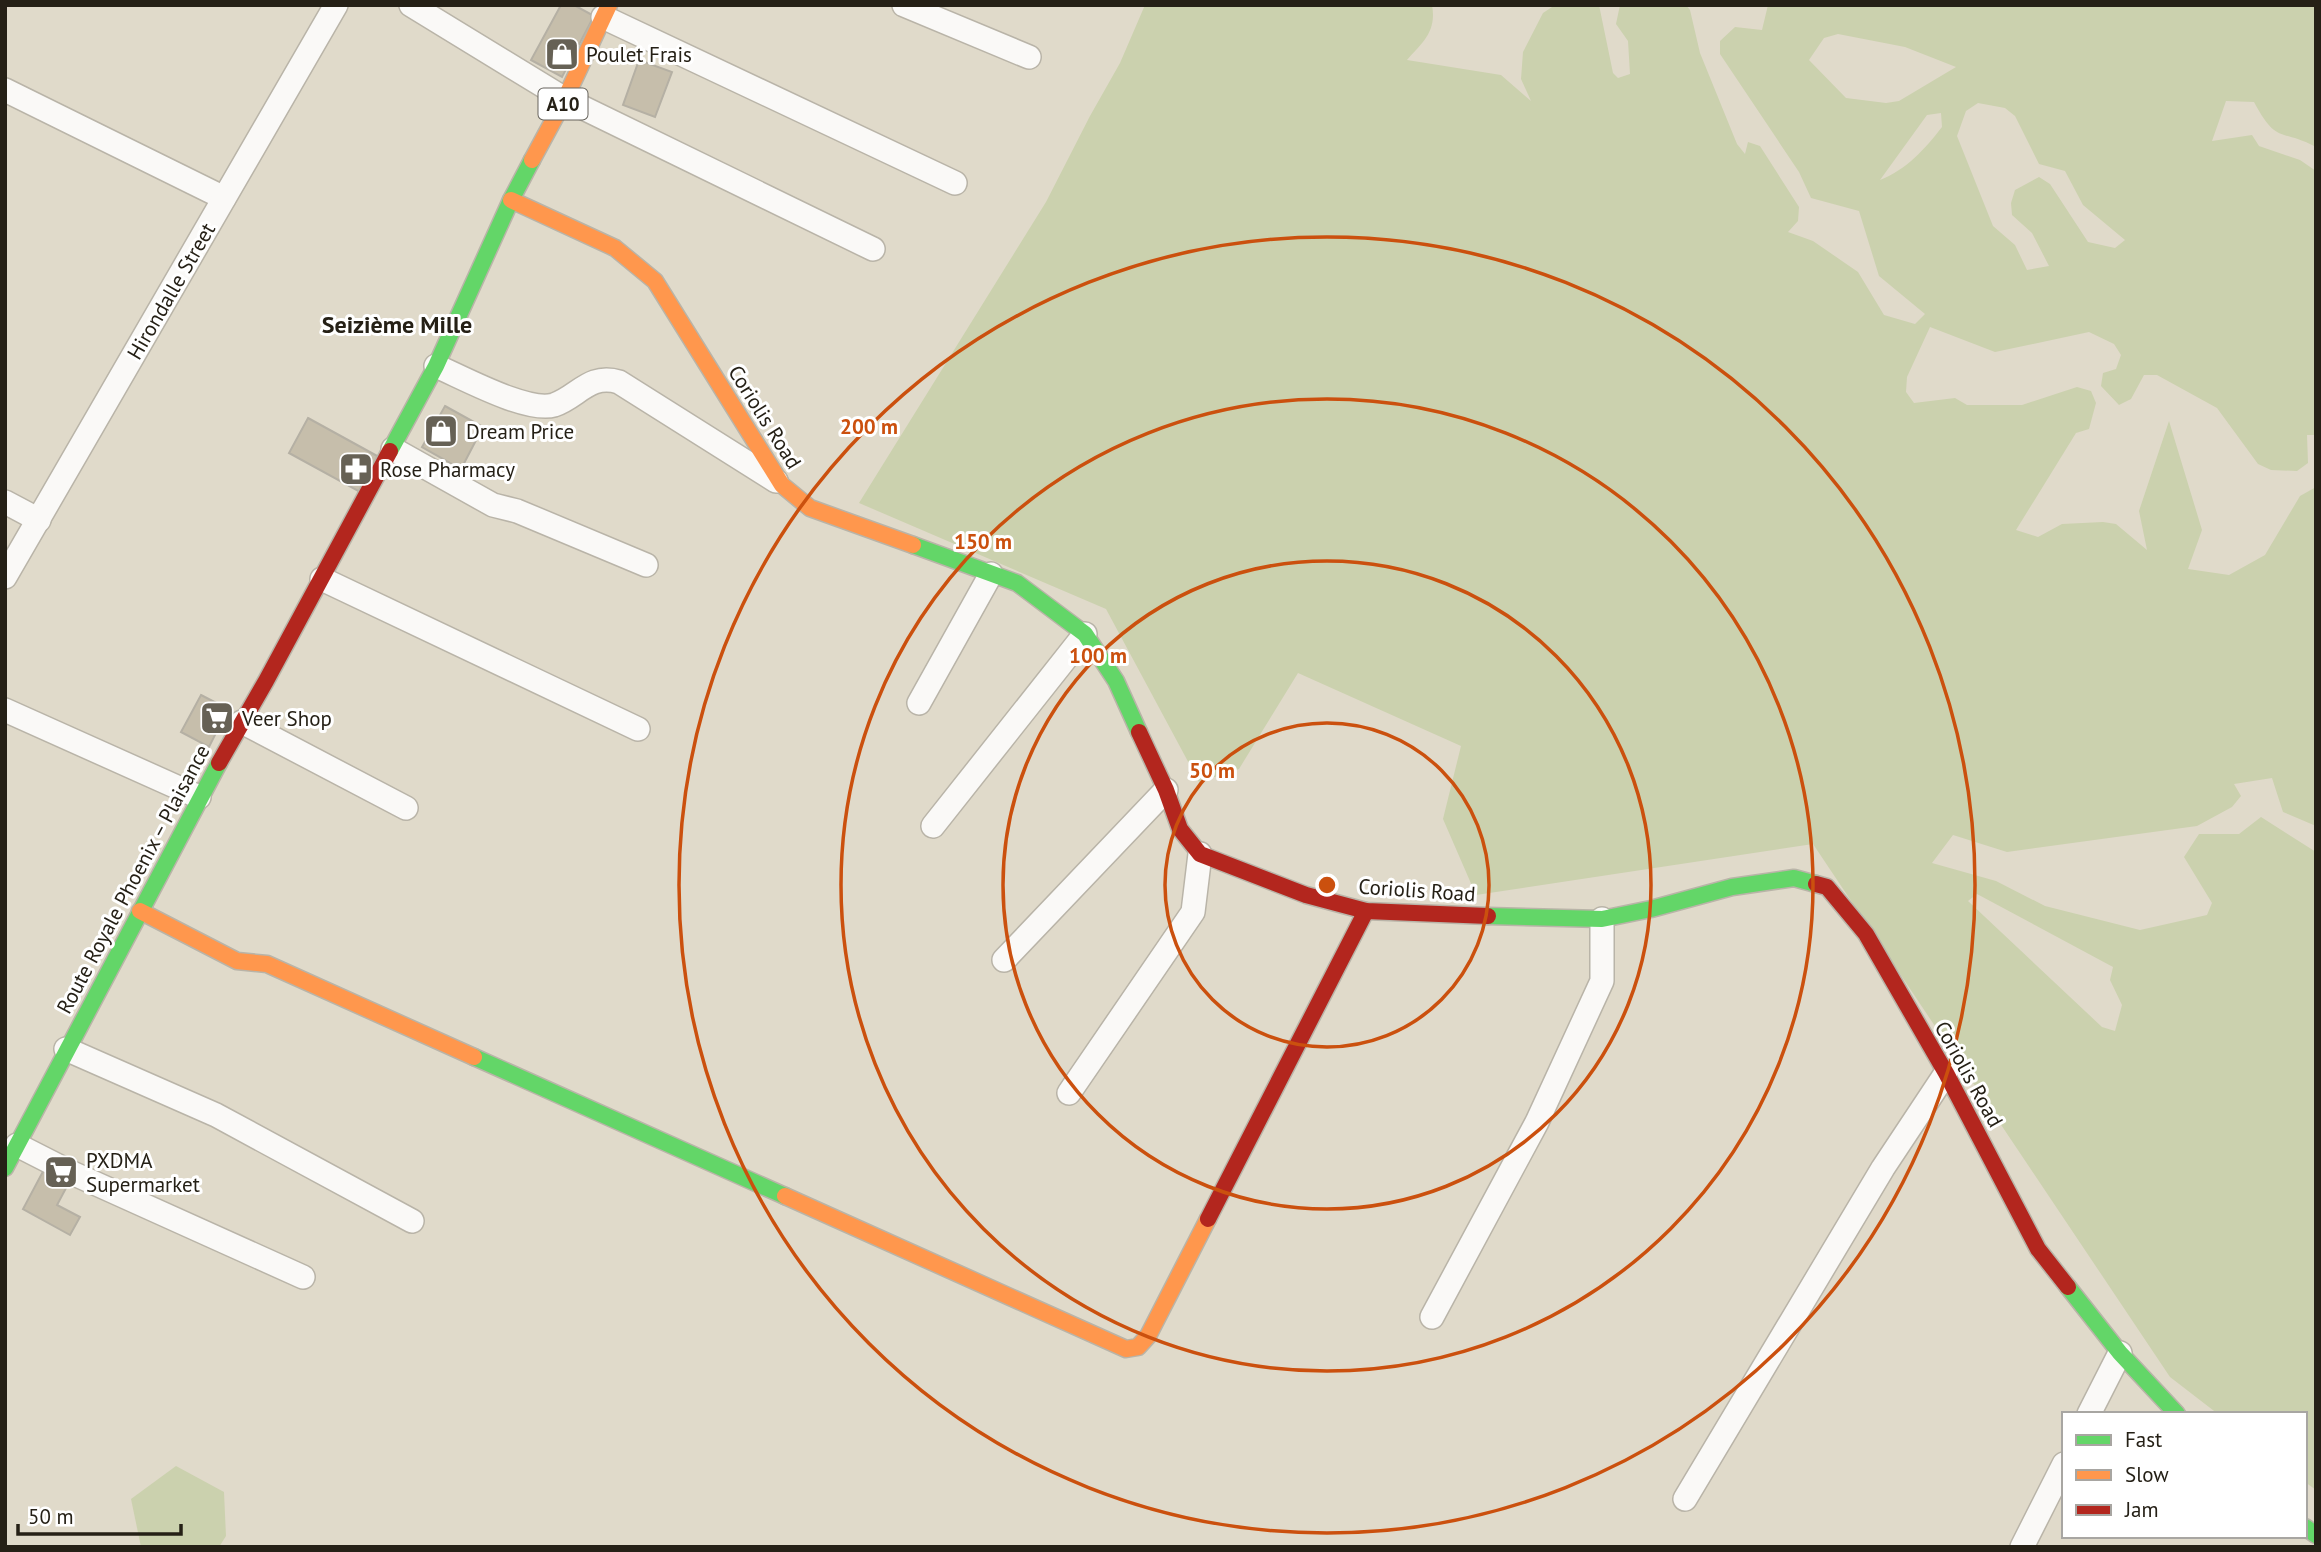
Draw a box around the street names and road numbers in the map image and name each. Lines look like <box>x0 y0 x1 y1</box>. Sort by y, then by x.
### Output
road number: A10 <box>538 88 588 120</box>
street label: Hirondalle Street <box>121 218 221 364</box>
street label: Coriolis Road <box>722 360 808 474</box>
street label: Route Royale Phoenix – Plaisance <box>50 740 216 1018</box>
street label: Coriolis Road <box>1358 872 1476 908</box>
street label: Coriolis Road <box>1929 1016 2009 1132</box>

